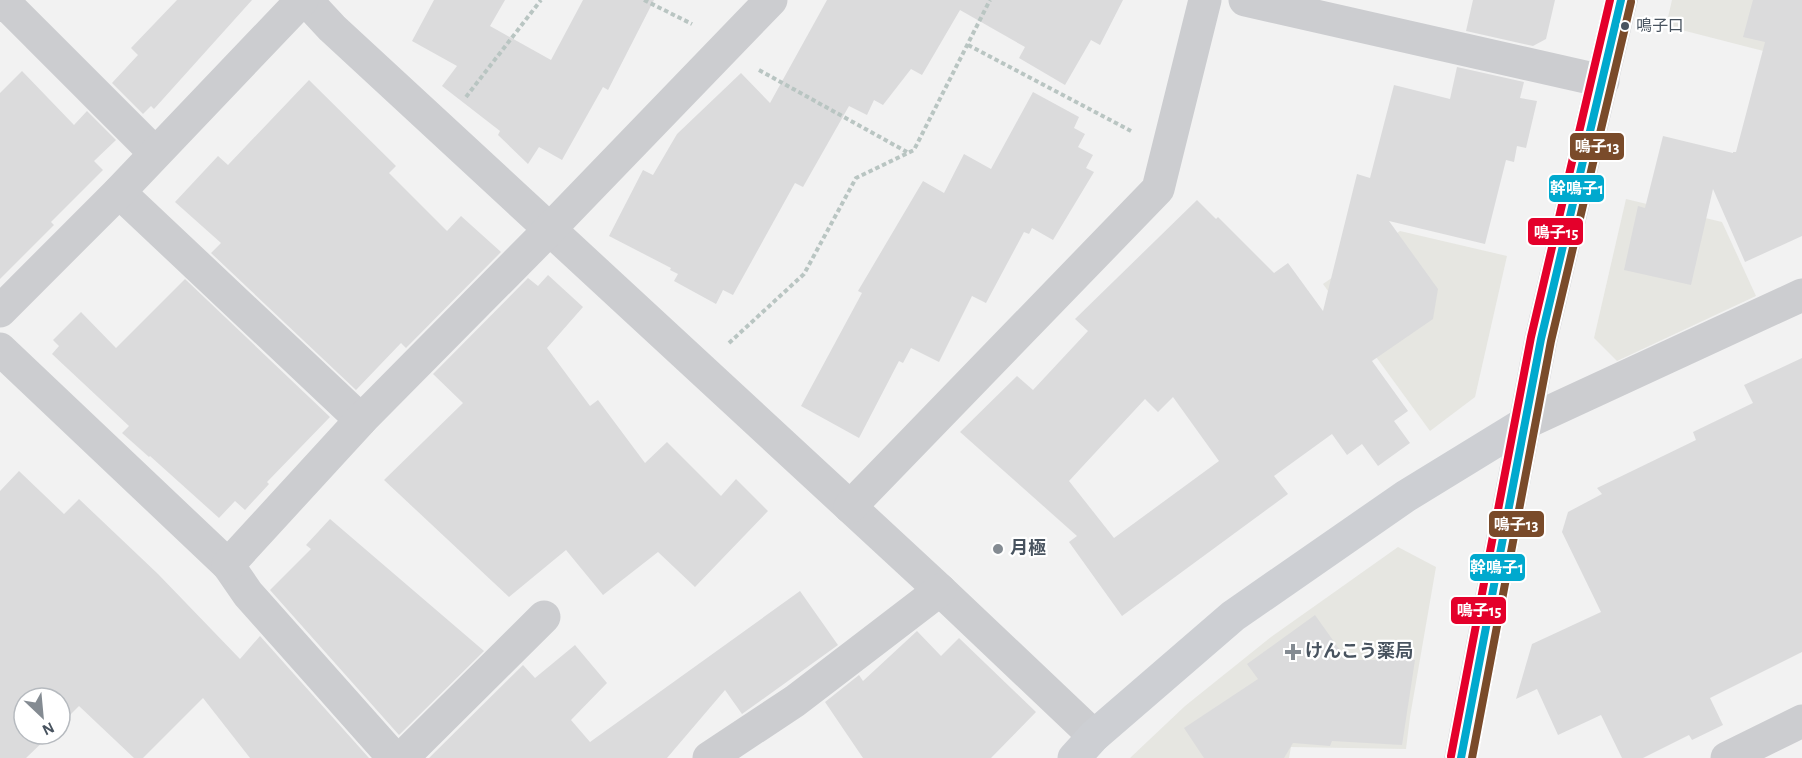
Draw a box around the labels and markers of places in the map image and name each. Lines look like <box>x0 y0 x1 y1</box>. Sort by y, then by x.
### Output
place label: 鳴子口 <box>1636 17 1684 34</box>
marker: 鳴子口 <box>1619 20 1631 32</box>
place label: 月極 <box>1010 539 1046 558</box>
marker: 月極 <box>991 542 1005 556</box>
place label: けんこう薬局 <box>1305 642 1413 661</box>
marker: けんこう薬局 <box>1286 645 1300 659</box>

